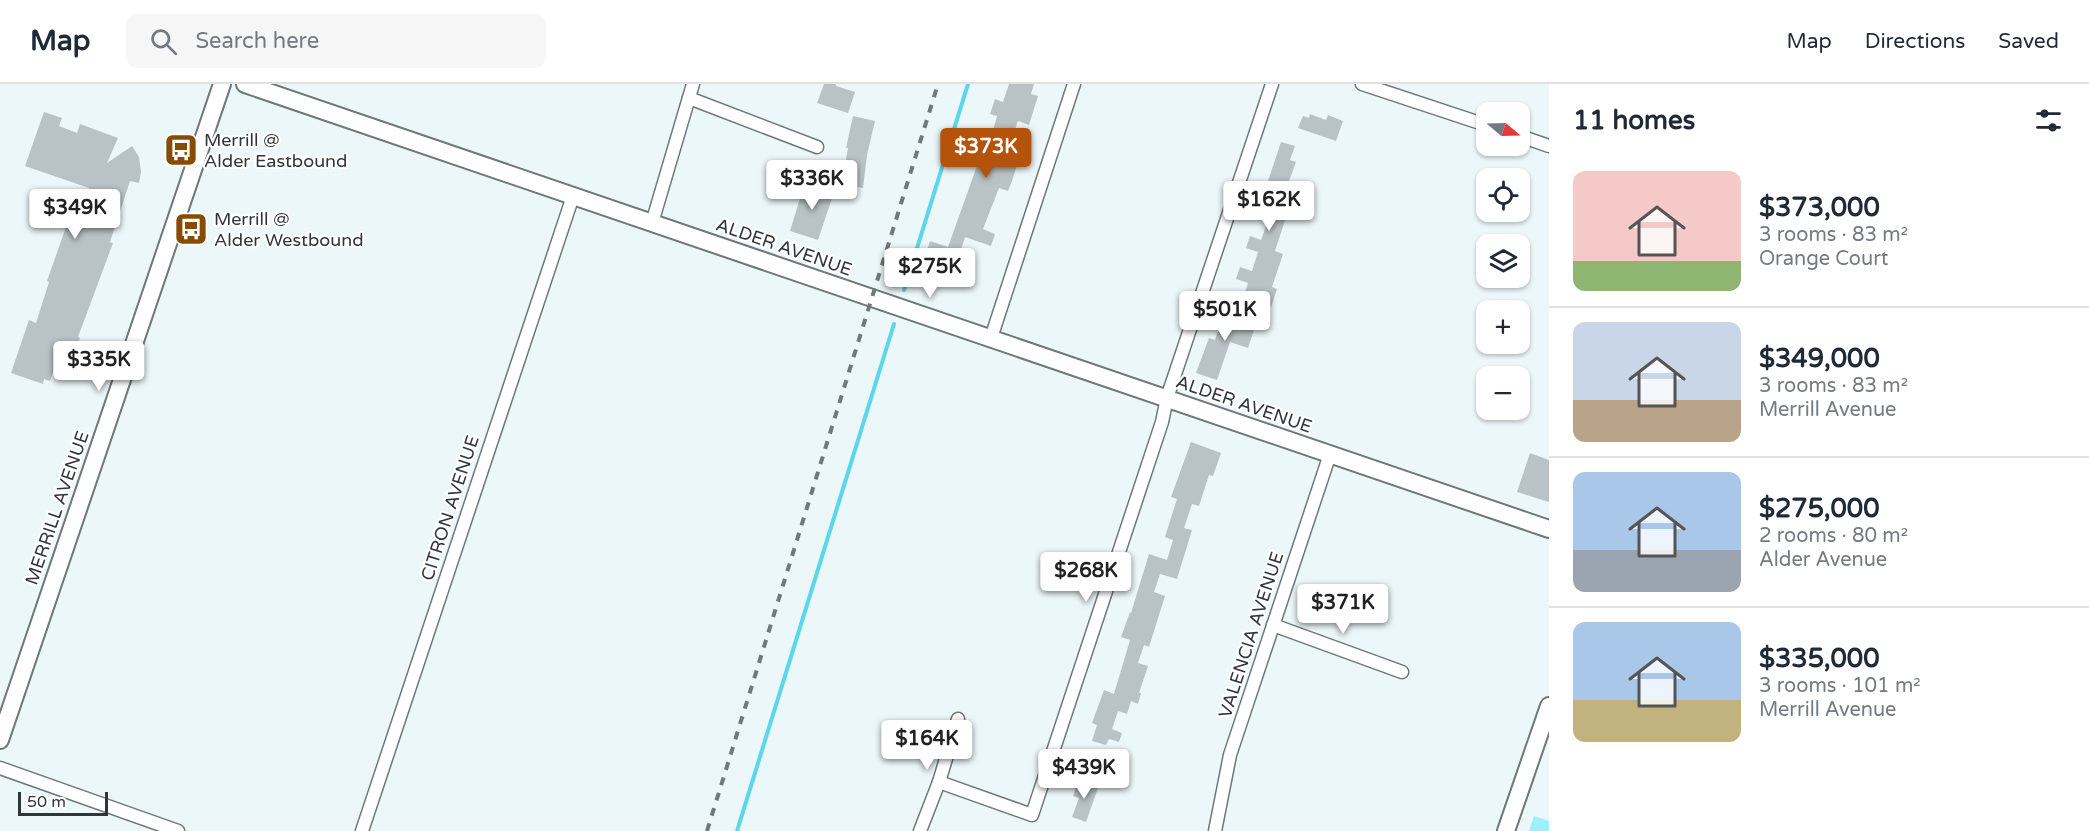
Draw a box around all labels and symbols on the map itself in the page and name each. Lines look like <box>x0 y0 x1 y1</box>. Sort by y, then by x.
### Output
north arrow <box>1476 102 1530 156</box>
pin: $373K <box>944 128 1028 179</box>
place label: Merrill @ Alder Eastbound <box>204 129 347 172</box>
bus stop icon: Merrill @ Alder Eastbound <box>163 132 199 168</box>
pin: $336K <box>770 160 854 211</box>
pin: $162K <box>1227 181 1311 232</box>
pin: $349K <box>33 189 117 240</box>
place label: Merrill @ Alder Westbound <box>214 208 364 251</box>
bus stop icon: Merrill @ Alder Westbound <box>173 211 209 247</box>
street label: ALDER AVENUE <box>713 213 855 281</box>
pin: $275K <box>888 248 972 299</box>
pin: $501K <box>1183 291 1267 342</box>
pin: $335K <box>57 341 141 392</box>
street label: ALDER AVENUE <box>1173 370 1315 438</box>
street label: MERRILL AVENUE <box>20 428 94 588</box>
street label: CITRON AVENUE <box>416 433 484 583</box>
street label: VALENCIA AVENUE <box>1214 549 1288 721</box>
pin: $268K <box>1044 552 1128 603</box>
pin: $371K <box>1301 584 1385 635</box>
pin: $164K <box>885 720 969 771</box>
pin: $439K <box>1042 749 1126 800</box>
scale bar <box>18 789 108 816</box>

